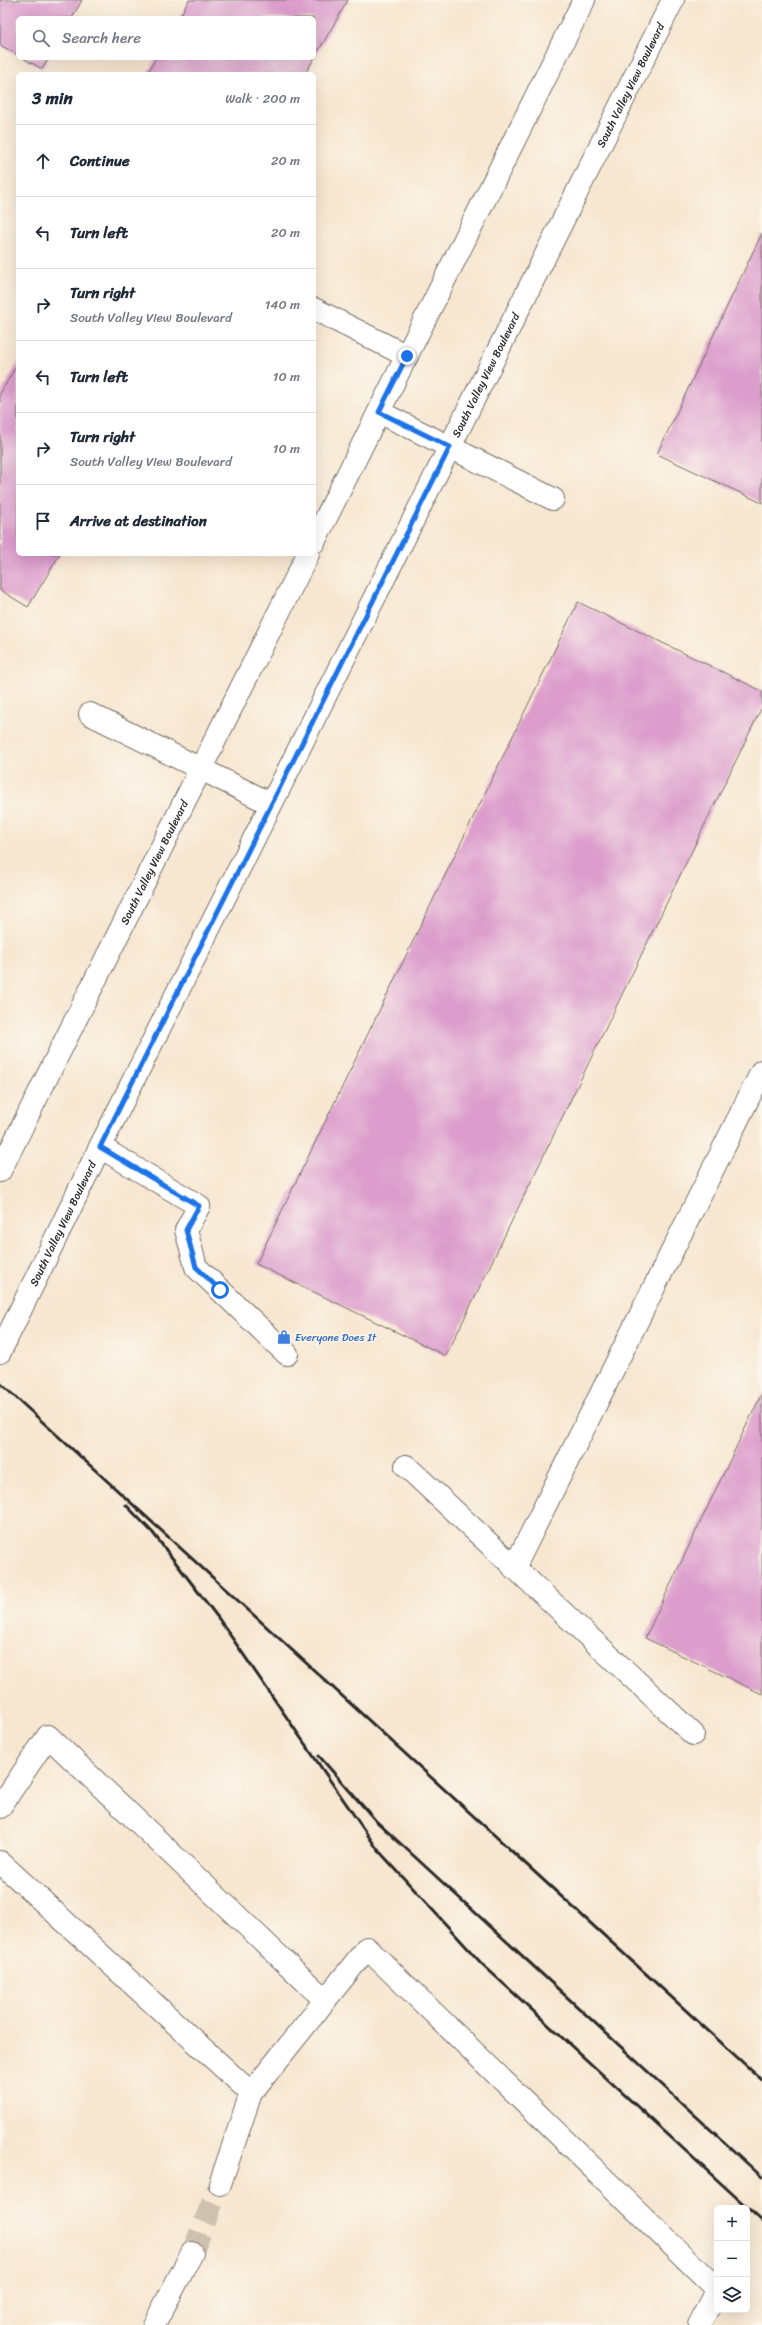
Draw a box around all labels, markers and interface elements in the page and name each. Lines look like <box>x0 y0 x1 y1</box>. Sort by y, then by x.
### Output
search box <box>16 16 316 60</box>
street label: South Valley View Boulevard <box>592 19 671 151</box>
text: Search here <box>62 25 141 51</box>
icon: search <box>30 27 52 49</box>
text: 3 min <box>32 83 73 113</box>
text: Walk · 200 m <box>225 87 300 110</box>
text: Continue <box>70 148 130 174</box>
text: 20 m <box>271 149 300 172</box>
icon: ahead <box>32 150 54 172</box>
text: Turn left <box>70 220 128 246</box>
text: 20 m <box>271 221 300 244</box>
icon: left <box>32 222 54 244</box>
text: Turn right <box>70 280 135 306</box>
text: 140 m <box>265 293 300 316</box>
icon: right <box>32 294 54 316</box>
text: South Valley View Boulevard <box>70 306 232 329</box>
street label: South Valley View Boulevard <box>447 309 526 441</box>
route end <box>398 347 416 365</box>
text: Turn left <box>70 364 128 390</box>
text: 10 m <box>273 365 300 388</box>
icon: left <box>32 366 54 388</box>
text: Turn right <box>70 424 135 450</box>
text: 10 m <box>273 437 300 460</box>
icon: right <box>32 438 54 460</box>
text: South Valley View Boulevard <box>70 450 232 473</box>
text: Arrive at destination <box>70 508 207 534</box>
icon: arrive <box>32 510 54 532</box>
street label: South Valley View Boulevard <box>115 796 194 928</box>
street label: South Valley View Boulevard <box>25 1157 102 1290</box>
route start <box>211 1281 229 1299</box>
place label: Everyone Does It <box>295 1328 377 1347</box>
shop icon: Everyone Does It <box>276 1329 292 1345</box>
map controls <box>714 2205 750 2313</box>
button: + <box>714 2205 750 2241</box>
button: − <box>714 2241 750 2277</box>
button: layers <box>714 2277 750 2313</box>

